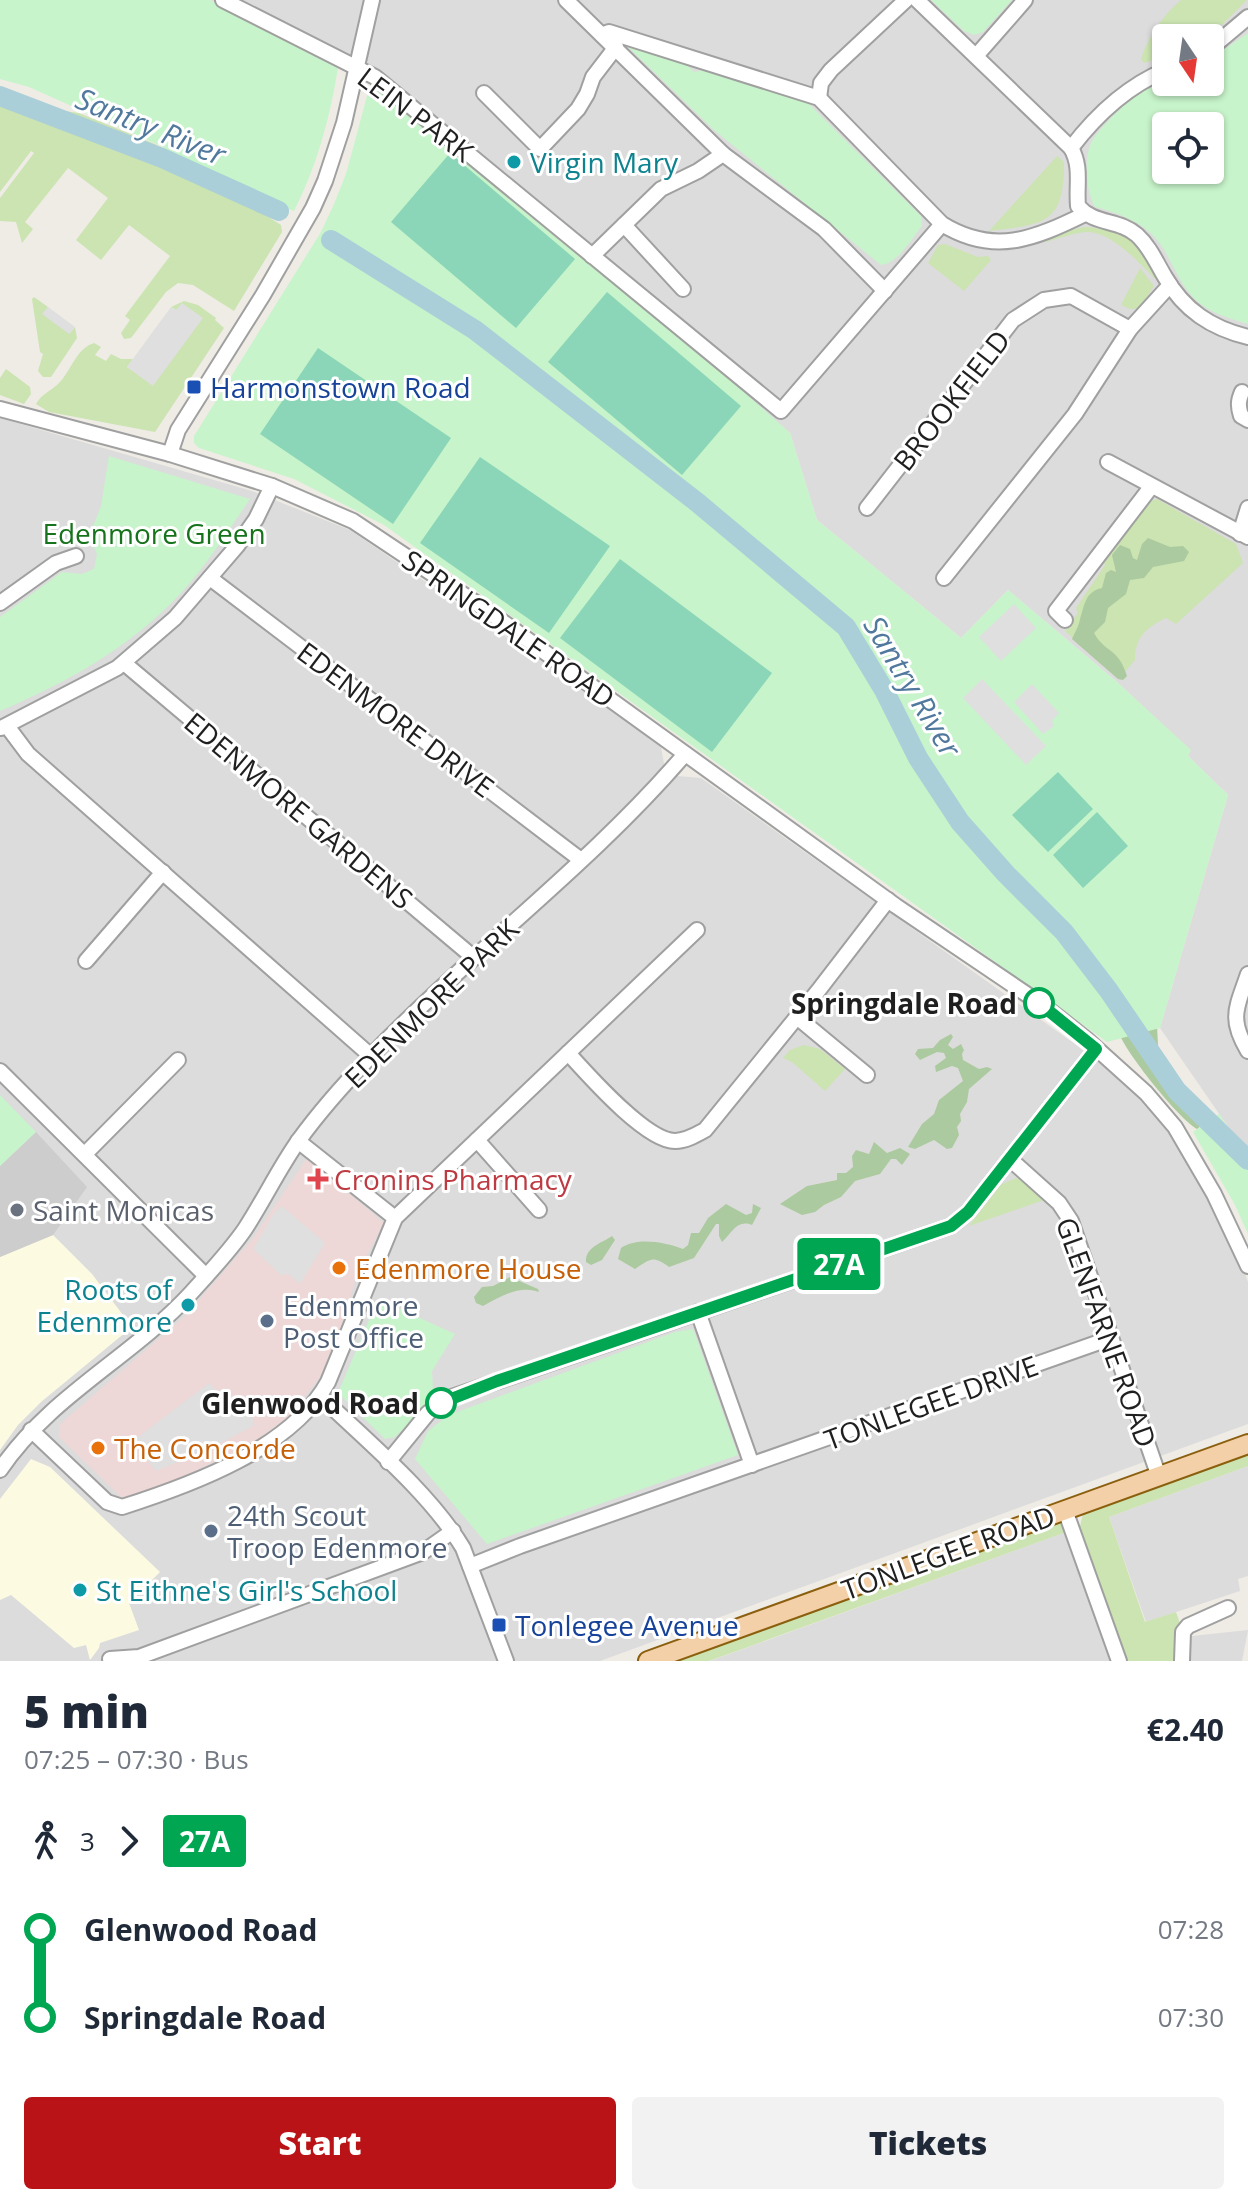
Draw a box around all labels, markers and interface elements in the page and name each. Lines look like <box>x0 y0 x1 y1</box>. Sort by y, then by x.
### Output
north arrow <box>1152 24 1224 96</box>
map controls <box>1152 24 1224 184</box>
street label: LEIN PARK <box>351 58 482 170</box>
water label: Santry River <box>70 77 233 175</box>
button: locate <box>1152 112 1224 184</box>
place label: Virgin Mary <box>530 143 679 181</box>
marker: Virgin Mary <box>505 153 523 171</box>
street label: BROOKFIELD <box>884 322 1018 478</box>
place label: Harmonstown Road <box>210 368 471 406</box>
marker: Harmonstown Road <box>185 378 203 396</box>
park label: Edenmore Green <box>42 514 266 552</box>
street label: SPRINGDALE ROAD <box>395 540 623 716</box>
water label: Santry River <box>855 608 972 765</box>
street label: EDENMORE DRIVE <box>290 632 502 806</box>
street label: EDENMORE GARDENS <box>177 703 421 917</box>
street label: EDENMORE PARK <box>336 909 527 1096</box>
place label: Springdale Road <box>791 984 1017 1022</box>
marker: Springdale Road <box>1024 988 1054 1018</box>
place label: Cronins Pharmacy <box>334 1160 573 1198</box>
marker: Cronins Pharmacy <box>309 1170 327 1188</box>
place label: Saint Monicas <box>33 1191 214 1229</box>
marker: Saint Monicas <box>8 1201 26 1219</box>
street label: GLENFARNE ROAD <box>1048 1212 1166 1452</box>
line badge: 27A <box>793 1238 885 1290</box>
text: 27A <box>813 1245 865 1283</box>
place label: Edenmore House <box>355 1249 582 1287</box>
marker: Edenmore House <box>330 1259 348 1277</box>
place label: Roots of Edenmore <box>36 1270 174 1340</box>
place label: Edenmore Post Office <box>283 1286 424 1356</box>
marker: Roots of Edenmore <box>179 1296 197 1314</box>
marker: Edenmore Post Office <box>258 1312 276 1330</box>
street label: TONLEGEE DRIVE <box>819 1346 1043 1458</box>
place label: Glenwood Road <box>201 1384 419 1422</box>
marker: Glenwood Road <box>426 1388 456 1418</box>
place label: The Concorde <box>114 1429 296 1467</box>
marker: The Concorde <box>89 1439 107 1457</box>
place label: 24th Scout Troop Edenmore <box>227 1496 447 1566</box>
street label: TONLEGEE ROAD <box>836 1496 1060 1608</box>
marker: 24th Scout Troop Edenmore <box>202 1522 220 1540</box>
place label: St Eithne's Girl's School <box>96 1571 397 1609</box>
marker: St Eithne's Girl's School <box>71 1581 89 1599</box>
place label: Tonlegee Avenue <box>515 1606 739 1644</box>
marker: Tonlegee Avenue <box>490 1616 508 1634</box>
text: 5 min <box>24 1681 149 1741</box>
text: €2.40 <box>1147 1709 1224 1750</box>
text: 07:25 – 07:30 · Bus <box>24 1741 249 1777</box>
icon: walk <box>24 1819 68 1863</box>
icon: forward <box>107 1819 151 1863</box>
text: 27A <box>179 1822 230 1860</box>
text: 3 <box>80 1823 95 1859</box>
text: Glenwood Road <box>84 1909 317 1950</box>
text: 07:28 <box>1158 1911 1224 1947</box>
text: Springdale Road <box>84 1997 326 2038</box>
text: 07:30 <box>1158 1999 1224 2035</box>
button: Start <box>24 2097 616 2189</box>
button: Tickets <box>632 2097 1224 2189</box>

